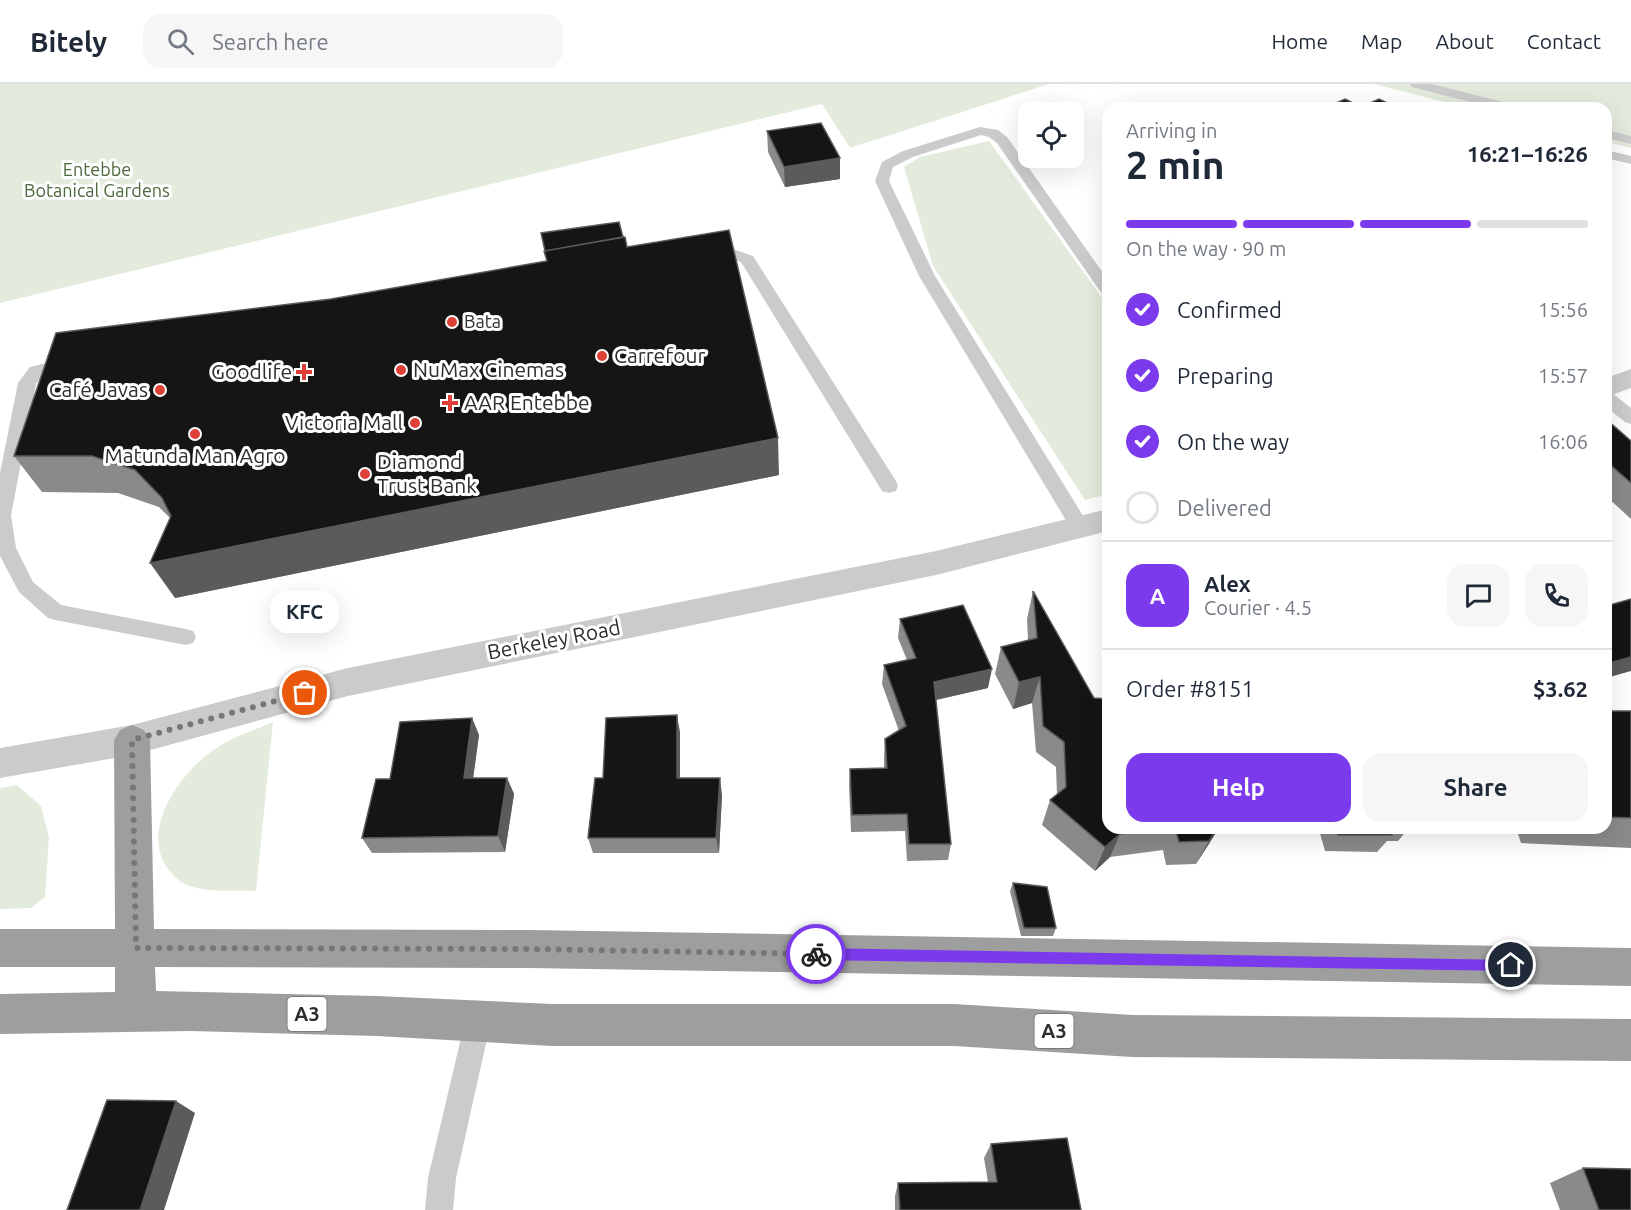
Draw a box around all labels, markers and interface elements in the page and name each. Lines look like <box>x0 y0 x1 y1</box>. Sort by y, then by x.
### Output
search box <box>143 14 563 68</box>
icon: search <box>164 25 197 58</box>
text: Bitely <box>30 26 107 57</box>
text: Search here <box>212 29 329 54</box>
text: Home <box>1271 29 1328 53</box>
text: Map <box>1361 29 1402 53</box>
text: About <box>1435 29 1494 53</box>
text: Contact <box>1527 29 1601 53</box>
map controls <box>1018 102 1084 168</box>
button: locate <box>1018 102 1084 168</box>
text: Arriving in <box>1126 119 1217 142</box>
text: 16:21–16:26 <box>1467 141 1588 166</box>
text: 2 min <box>1126 143 1225 186</box>
park label: Entebbe Botanical Gardens <box>24 159 170 200</box>
text: On the way · 90 m <box>1126 237 1286 260</box>
icon: check <box>1126 293 1159 326</box>
text: Confirmed <box>1177 297 1282 322</box>
text: 15:56 <box>1538 298 1588 321</box>
place label: Bata <box>464 311 501 331</box>
marker: Bata <box>445 315 459 329</box>
place label: Carrefour <box>614 343 705 367</box>
marker: Carrefour <box>595 349 609 363</box>
place label: NuMax Cinemas <box>413 357 564 381</box>
place label: Goodlife <box>211 359 292 383</box>
icon: check <box>1126 359 1159 392</box>
marker: NuMax Cinemas <box>394 363 408 377</box>
text: Preparing <box>1177 363 1274 388</box>
text: 15:57 <box>1538 364 1588 387</box>
marker: Goodlife <box>297 365 311 379</box>
place label: Café Javas <box>49 377 148 401</box>
marker: Café Javas <box>153 383 167 397</box>
place label: AAR Entebbe <box>464 390 590 414</box>
marker: AAR Entebbe <box>441 394 459 412</box>
place label: Victoria Mall <box>285 410 403 434</box>
marker: Victoria Mall <box>408 416 422 430</box>
icon: check <box>1126 425 1159 458</box>
marker: Matunda Man Agro <box>188 427 202 441</box>
text: On the way <box>1177 429 1289 454</box>
text: 16:06 <box>1538 430 1588 453</box>
place label: Matunda Man Agro <box>105 443 285 467</box>
place label: Diamond Trust Bank <box>377 449 477 497</box>
marker: Diamond Trust Bank <box>358 467 372 481</box>
text: Delivered <box>1177 495 1272 520</box>
button: chat <box>1447 564 1510 627</box>
button: phone <box>1525 564 1588 627</box>
text: Alex <box>1204 571 1251 596</box>
text: A <box>1150 583 1165 608</box>
callout: KFC <box>270 591 340 633</box>
text: Courier · 4.5 <box>1204 596 1312 619</box>
text: KFC <box>286 600 323 623</box>
street label: Berkeley Road <box>485 614 622 664</box>
pin <box>279 667 330 718</box>
icon: bag <box>288 676 321 709</box>
text: Order #8151 <box>1126 676 1254 701</box>
text: $3.62 <box>1533 676 1588 701</box>
button: Help <box>1126 753 1351 822</box>
button: Share <box>1363 753 1588 822</box>
courier <box>786 924 846 984</box>
icon: bike <box>800 938 833 971</box>
pin <box>1485 939 1536 990</box>
icon: home <box>1494 948 1527 981</box>
road number: A3 <box>288 997 326 1031</box>
road number: A3 <box>1034 1014 1074 1048</box>

